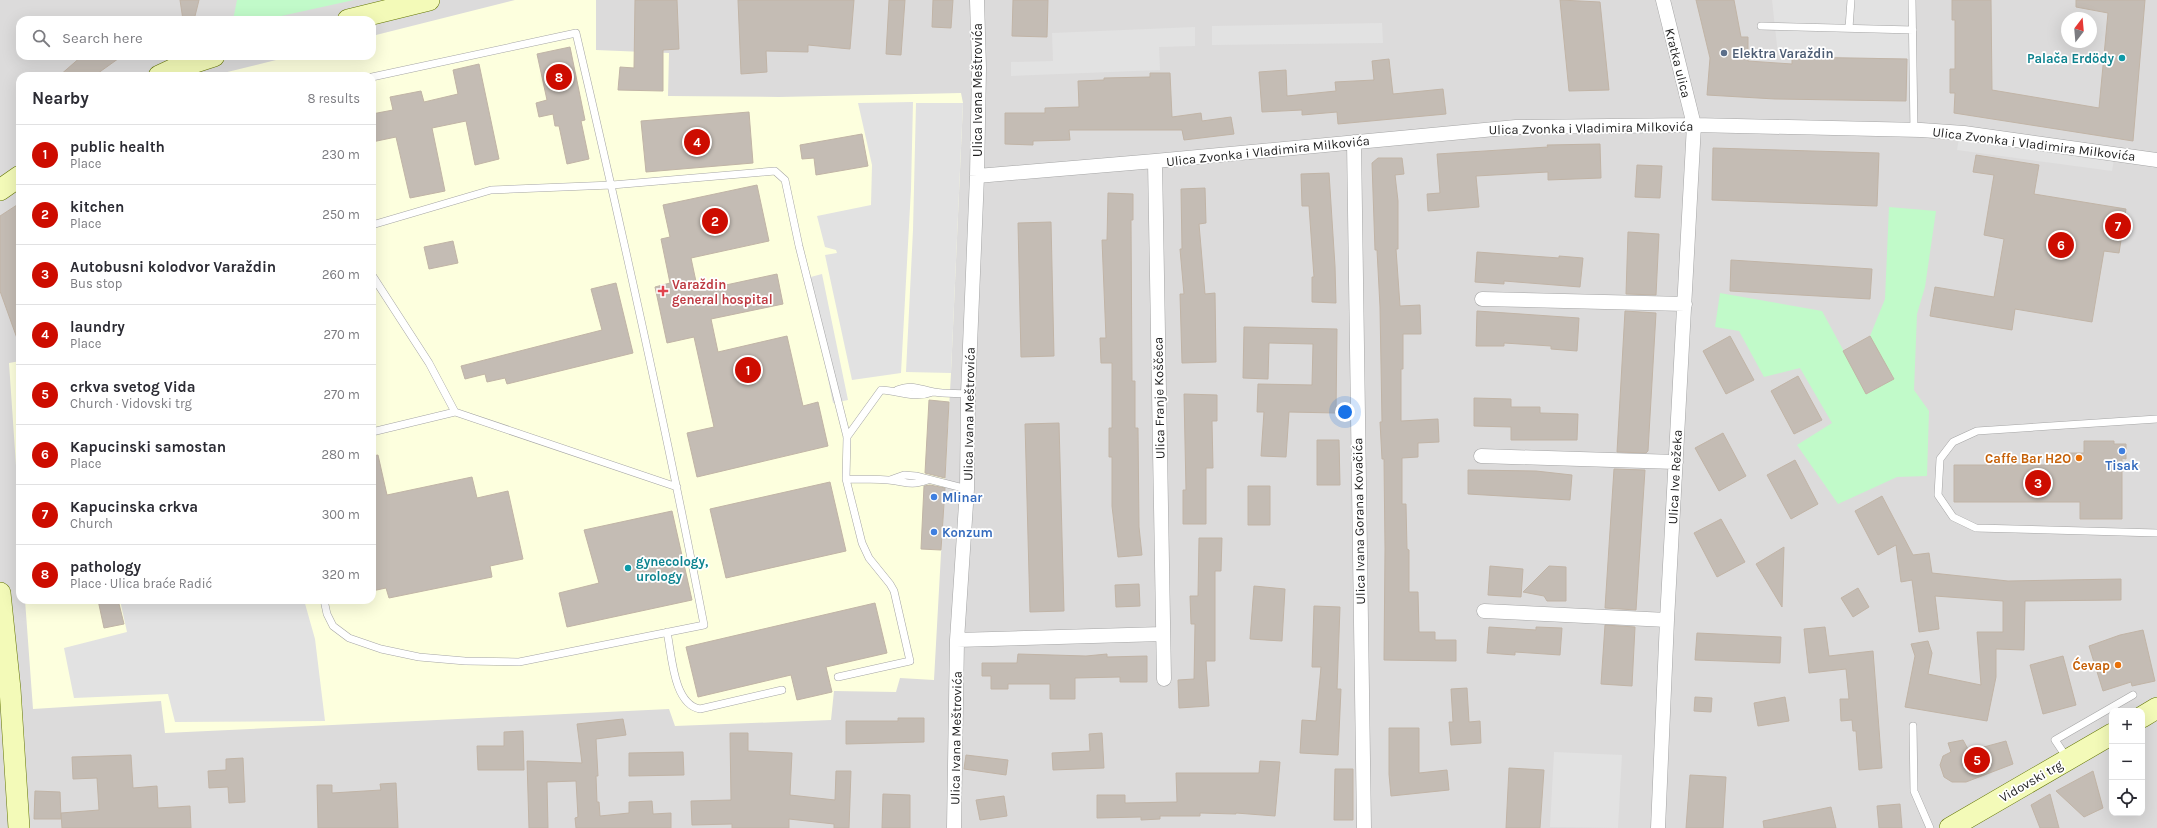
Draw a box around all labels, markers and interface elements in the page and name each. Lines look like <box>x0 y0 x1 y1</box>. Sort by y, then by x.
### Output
north arrow <box>2061 12 2097 48</box>
search box <box>16 16 376 60</box>
street label: Ulica Ivana Meštrovića <box>970 23 985 157</box>
icon: search <box>30 27 52 49</box>
street label: Kratka ulica <box>1662 27 1694 99</box>
text: Search here <box>62 29 143 47</box>
place label: Elektra Varaždin <box>1732 46 1834 61</box>
marker: Elektra Varaždin <box>1719 48 1729 58</box>
place label: Palača Erdödy <box>2027 51 2114 66</box>
marker: Palača Erdödy <box>2117 53 2127 63</box>
pin: 8 <box>546 62 572 92</box>
text: Nearby <box>32 88 89 108</box>
text: 8 results <box>307 91 360 106</box>
street label: Ulica Zvonka i Vladimira Milkovića <box>1489 119 1693 137</box>
street label: Ulica Zvonka i Vladimira Milkovića <box>1932 124 2136 164</box>
pin: 4 <box>684 127 710 157</box>
street label: Ulica Zvonka i Vladimira Milkovića <box>1165 133 1371 169</box>
text: public health <box>70 138 165 156</box>
text: 1 <box>43 147 47 162</box>
text: 230 m <box>322 147 360 162</box>
text: Place <box>70 156 101 171</box>
text: kitchen <box>70 198 124 216</box>
pin: 2 <box>702 206 728 236</box>
text: 2 <box>41 207 49 222</box>
text: 250 m <box>322 207 360 222</box>
pin: 7 <box>2105 211 2131 241</box>
text: Place <box>70 216 101 231</box>
pin: 6 <box>2048 230 2074 260</box>
text: Autobusni kolodvor Varaždin <box>70 258 276 276</box>
text: 3 <box>41 267 49 282</box>
text: 260 m <box>322 267 360 282</box>
text: Bus stop <box>70 276 122 291</box>
place label: Varaždin general hospital <box>672 277 773 307</box>
marker: Varaždin general hospital <box>657 285 669 297</box>
text: laundry <box>70 318 125 336</box>
text: 4 <box>41 327 49 342</box>
text: 270 m <box>323 327 360 342</box>
text: Place <box>70 336 101 351</box>
street label: Ulica Franje Koščeca <box>1150 337 1168 459</box>
street label: Ulica Ivana Meštrovića <box>960 347 978 481</box>
pin: 1 <box>735 355 761 385</box>
text: crkva svetog Vida <box>70 378 196 396</box>
text: 5 <box>41 387 49 402</box>
text: 270 m <box>323 387 360 402</box>
text: Church · Vidovski trg <box>70 396 192 411</box>
your location <box>1335 402 1355 422</box>
street label: Ulica Ive Režeka <box>1665 429 1685 525</box>
street label: Ulica Ivana Gorana Kovačića <box>1350 437 1368 605</box>
text: Kapucinski samostan <box>70 438 226 456</box>
marker: Tisak <box>2117 446 2127 456</box>
text: 6 <box>41 447 49 462</box>
text: 280 m <box>322 447 360 462</box>
place label: Caffe Bar H2O <box>1985 451 2071 466</box>
marker: Caffe Bar H2O <box>2074 453 2084 463</box>
text: Place <box>70 456 101 471</box>
place label: Tisak <box>2105 458 2139 473</box>
pin: 3 <box>2025 468 2051 498</box>
place label: Mlinar <box>942 490 983 505</box>
marker: Mlinar <box>929 492 939 502</box>
text: Kapucinska crkva <box>70 498 198 516</box>
text: 7 <box>42 507 48 522</box>
text: 300 m <box>322 507 360 522</box>
text: Church <box>70 516 113 531</box>
place label: Konzum <box>942 525 993 540</box>
marker: Konzum <box>929 527 939 537</box>
place label: gynecology, urology <box>636 554 708 584</box>
text: pathology <box>70 558 141 576</box>
marker: gynecology, urology <box>623 563 633 573</box>
text: 8 <box>41 567 49 582</box>
text: 320 m <box>322 567 360 582</box>
text: Place · Ulica braće Radić <box>70 576 212 591</box>
place label: Ćevap <box>2073 656 2110 673</box>
marker: Ćevap <box>2113 660 2123 670</box>
street label: Ulica Ivana Meštrovića <box>947 671 965 805</box>
map controls <box>2109 708 2145 816</box>
button: + <box>2109 708 2145 744</box>
button: − <box>2109 744 2145 780</box>
pin: 5 <box>1964 745 1990 775</box>
street label: Vidovski trg <box>1997 757 2066 805</box>
button: locate <box>2109 780 2145 816</box>

